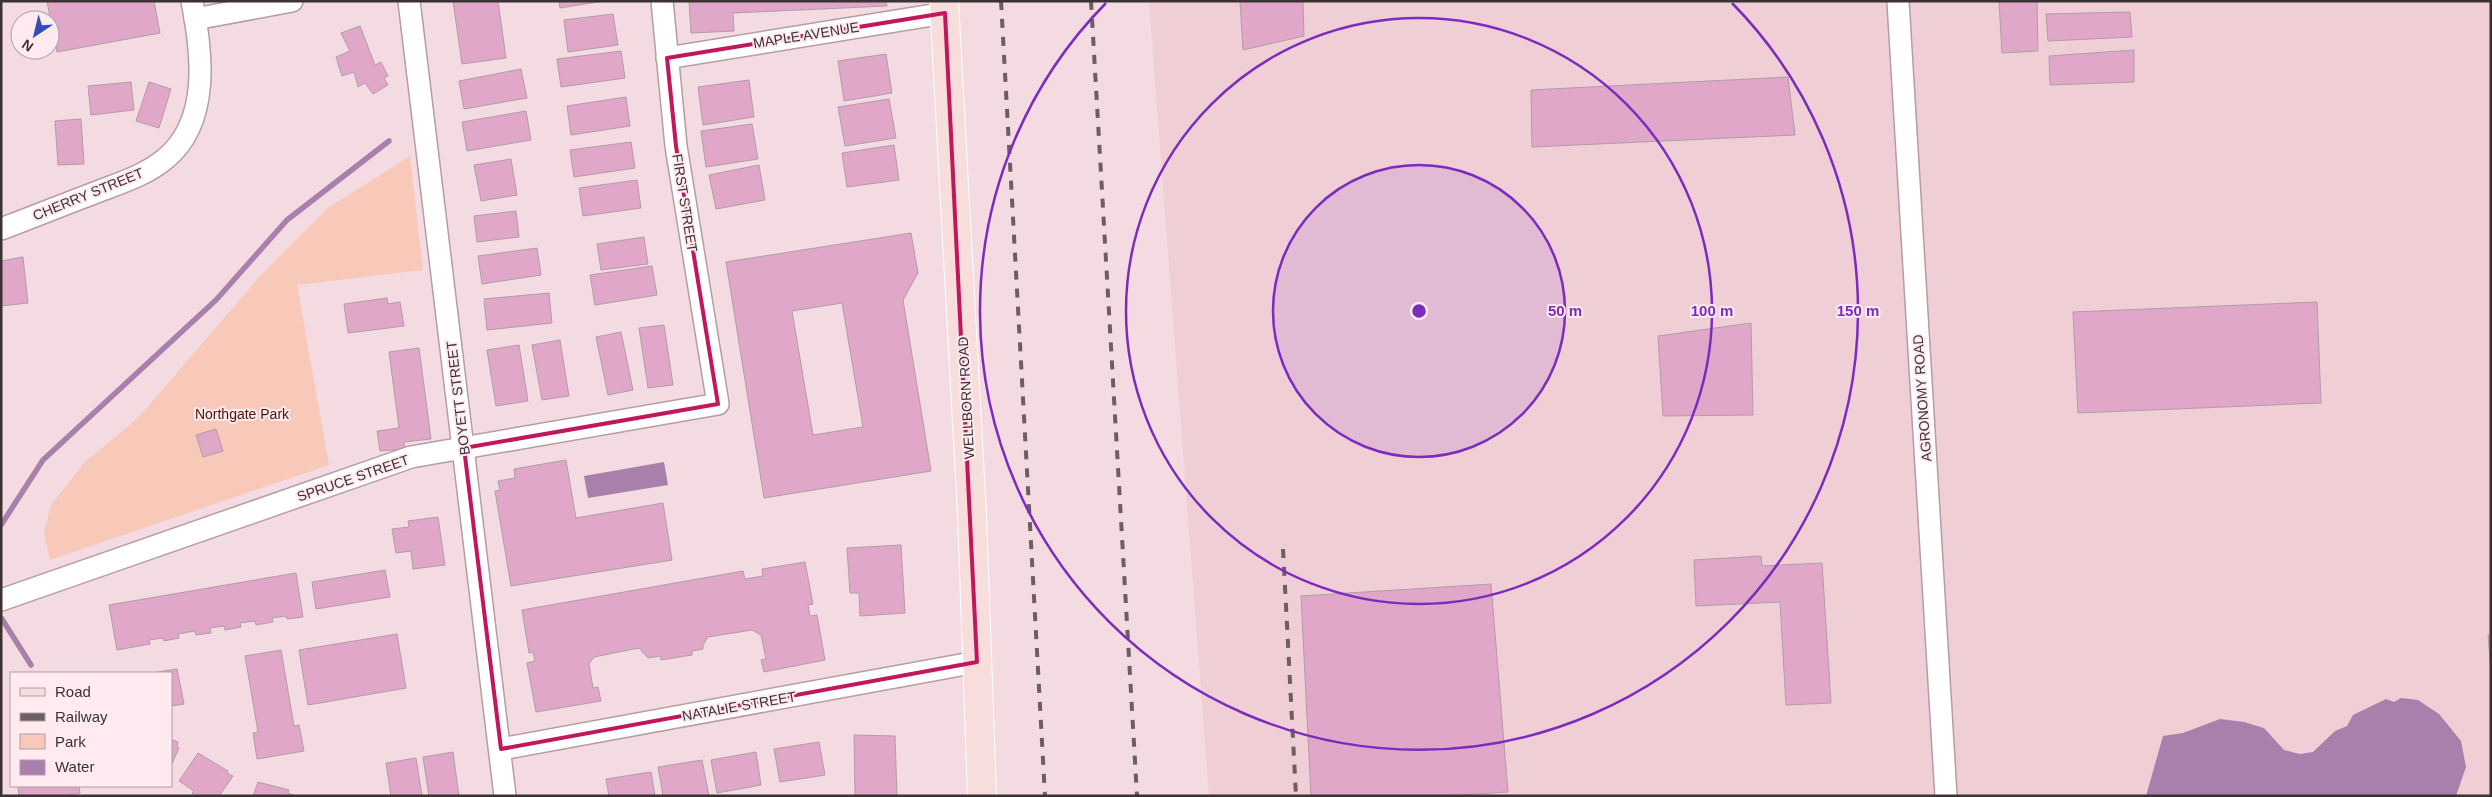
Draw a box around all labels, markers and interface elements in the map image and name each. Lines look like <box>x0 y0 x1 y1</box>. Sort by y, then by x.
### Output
north arrow <box>10 10 60 60</box>
street label: MAPLE AVENUE <box>752 19 860 51</box>
text: N <box>19 36 36 55</box>
street label: FIRST STREET <box>669 153 701 254</box>
street label: CHERRY STREET <box>30 164 146 223</box>
centre of rings <box>1410 302 1428 320</box>
text: 50 m <box>1548 302 1582 319</box>
text: 100 m <box>1691 302 1733 319</box>
text: 150 m <box>1837 302 1879 319</box>
street label: AGRONOMY ROAD <box>1910 334 1934 462</box>
street label: WELLBORN ROAD <box>955 336 977 460</box>
street label: BOYETT STREET <box>443 340 473 456</box>
park label: Northgate Park <box>195 406 290 422</box>
street label: SPRUCE STREET <box>295 451 412 505</box>
legend <box>10 672 172 787</box>
text: Road <box>55 683 91 700</box>
street label: NATALIE STREET <box>681 688 798 724</box>
text: Railway <box>55 708 108 725</box>
text: Park <box>55 733 86 750</box>
text: Water <box>55 758 94 775</box>

